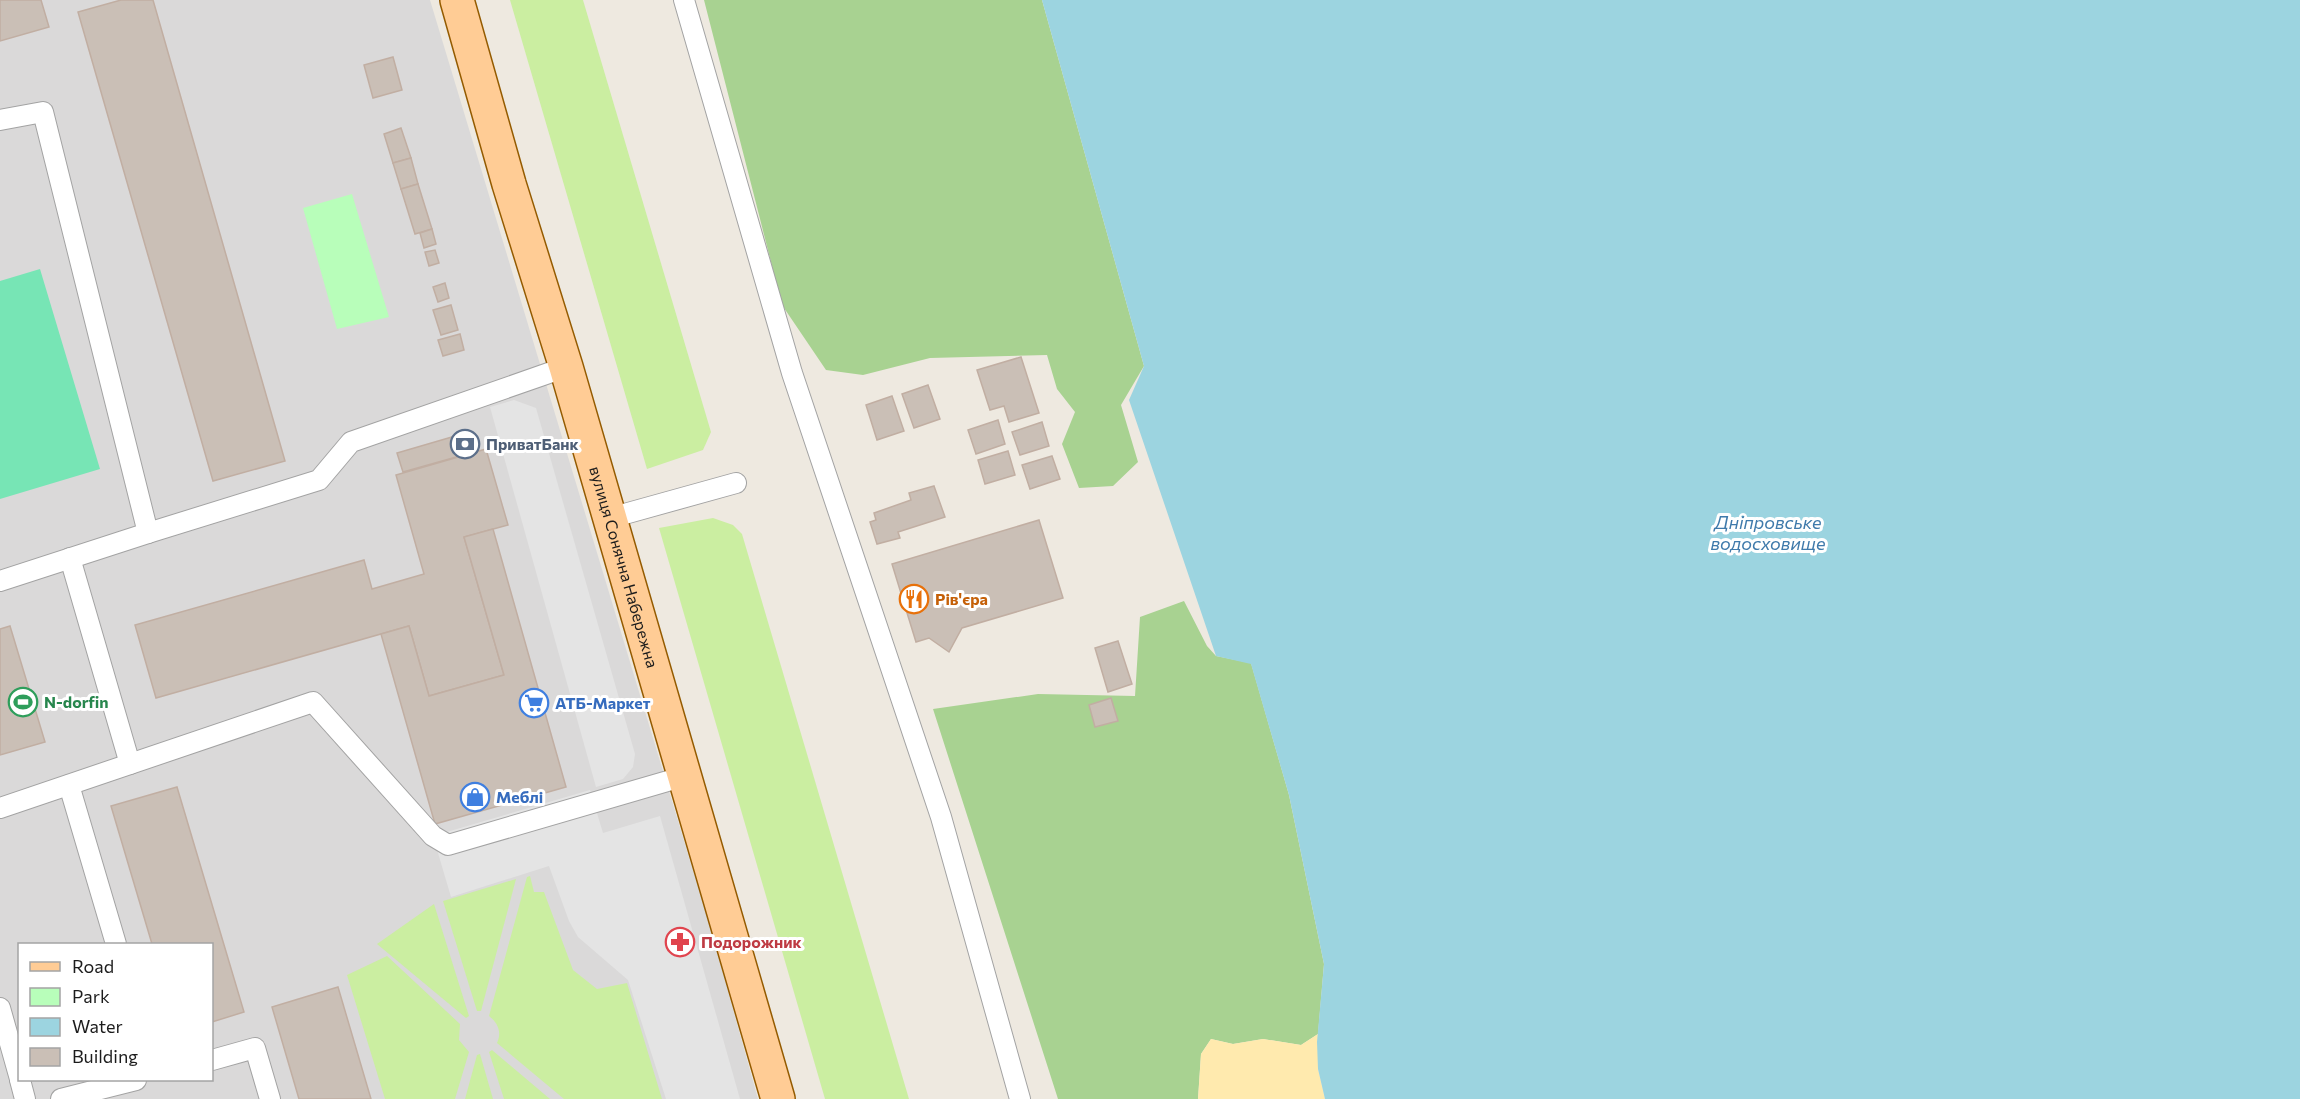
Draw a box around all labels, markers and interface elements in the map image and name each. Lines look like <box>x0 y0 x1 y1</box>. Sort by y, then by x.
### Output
bank icon: ПриватБанк <box>449 428 481 460</box>
place label: ПриватБанк <box>486 434 579 453</box>
street label: вулиця Сонячна Набережна <box>586 464 663 670</box>
water label: Дніпровське водосховище <box>1711 511 1826 554</box>
restaurant icon: Рів'єра <box>898 583 930 615</box>
place label: Рів'єра <box>935 589 988 608</box>
sports icon: N-dorfin <box>7 686 39 718</box>
supermarket icon: АТБ-Маркет <box>518 687 550 719</box>
place label: N-dorfin <box>44 692 109 711</box>
place label: АТБ-Маркет <box>555 693 651 712</box>
shop icon: Меблі <box>459 781 491 813</box>
place label: Меблі <box>496 787 543 806</box>
pharmacy icon: Подорожник <box>664 926 696 958</box>
place label: Подорожник <box>701 932 802 951</box>
legend <box>18 943 213 1081</box>
text: Road <box>72 955 114 977</box>
text: Park <box>72 985 110 1007</box>
text: Water <box>72 1015 123 1037</box>
text: Building <box>72 1045 138 1067</box>

